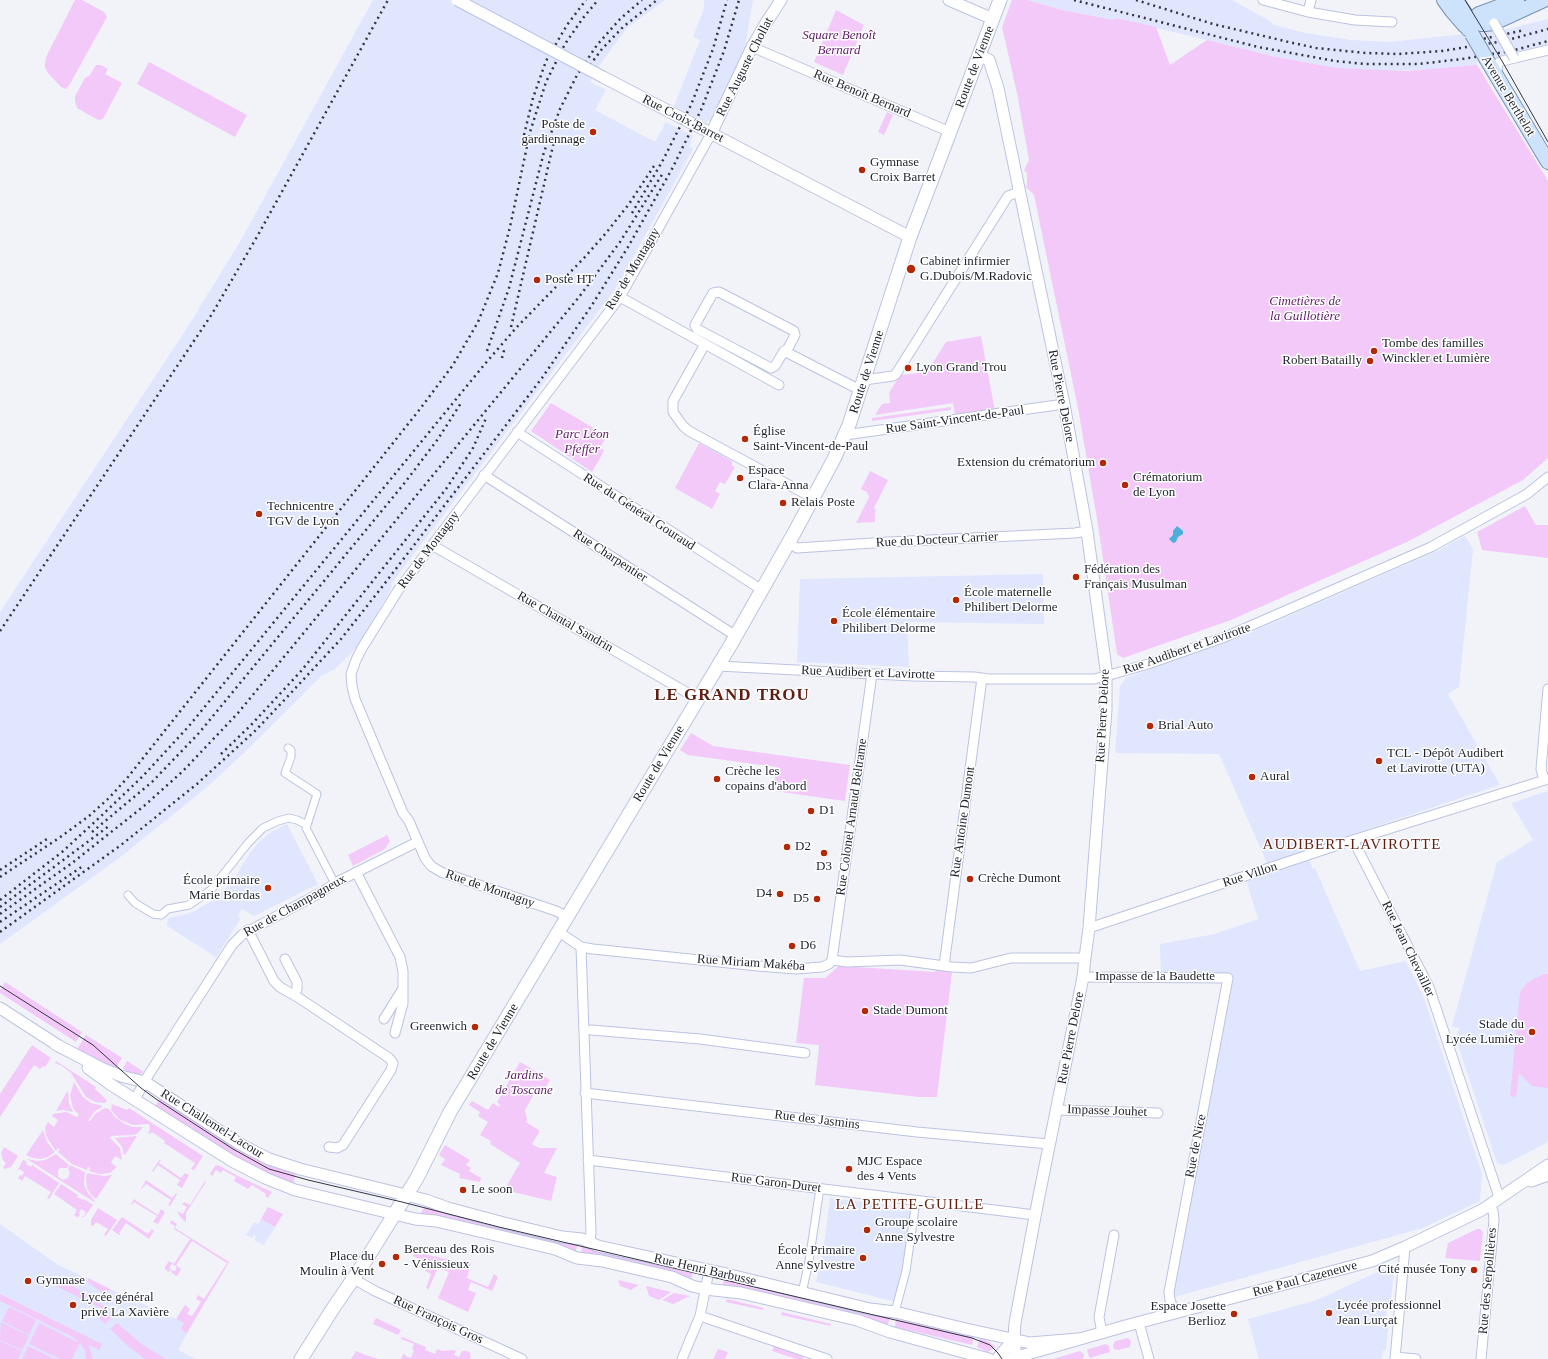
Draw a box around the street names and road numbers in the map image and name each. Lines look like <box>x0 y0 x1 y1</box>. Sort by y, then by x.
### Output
street label: Rue Auguste Chollat <box>713 15 777 119</box>
street label: Route de Vienne <box>952 24 998 110</box>
street label: Avenue Berthelot <box>1478 53 1538 139</box>
street label: Rue Benoît Bernard <box>811 67 913 121</box>
street label: Rue Croix Barret <box>640 92 726 146</box>
street label: Rue de Montagny <box>602 225 664 313</box>
street label: Route de Vienne <box>846 328 888 416</box>
street label: Rue Pierre Delore <box>1044 348 1078 444</box>
street label: Rue Saint-Vincent-de-Paul <box>885 403 1025 437</box>
street label: Rue du Général Gouraud <box>580 470 698 554</box>
street label: Rue de Montagny <box>395 508 463 592</box>
street label: Rue Charpentier <box>570 526 650 586</box>
street label: Rue du Docteur Carrier <box>875 529 999 551</box>
street label: Rue Chantal Sandrin <box>514 588 616 656</box>
street label: Rue Audibert et Lavirotte <box>1121 620 1253 678</box>
street label: Rue Audibert et Lavirotte <box>801 663 935 683</box>
street label: Rue Pierre Delore <box>1093 669 1113 763</box>
street label: Route de Vienne <box>630 723 688 805</box>
street label: Rue Colonel Arnaud Beltrame <box>833 737 871 897</box>
street label: Rue Antoine Dumont <box>947 765 979 879</box>
street label: Rue Villon <box>1221 859 1279 891</box>
street label: Rue de Montagny <box>443 866 537 912</box>
street label: Rue de Champagneux <box>241 871 349 941</box>
street label: Rue Jean Chevailler <box>1378 899 1438 999</box>
street label: Rue Miriam Makéba <box>696 951 806 975</box>
street label: Impasse de la Baudette <box>1095 969 1215 985</box>
street label: Rue Pierre Delore <box>1054 990 1088 1086</box>
street label: Route de Vienne <box>464 1001 522 1083</box>
street label: Rue Challemel-Lacour <box>158 1086 266 1162</box>
street label: Impasse Jouhet <box>1067 1102 1147 1120</box>
street label: Rue des Jasmins <box>773 1107 861 1133</box>
street label: Rue de Nice <box>1182 1113 1210 1179</box>
street label: Rue Garon-Duret <box>730 1170 822 1196</box>
street label: Rue des Serpollières <box>1476 1227 1500 1335</box>
street label: Rue Henri Barbusse <box>652 1251 758 1289</box>
street label: Rue Paul Cazeneuve <box>1251 1258 1359 1300</box>
street label: Rue François Gros <box>391 1292 485 1348</box>

